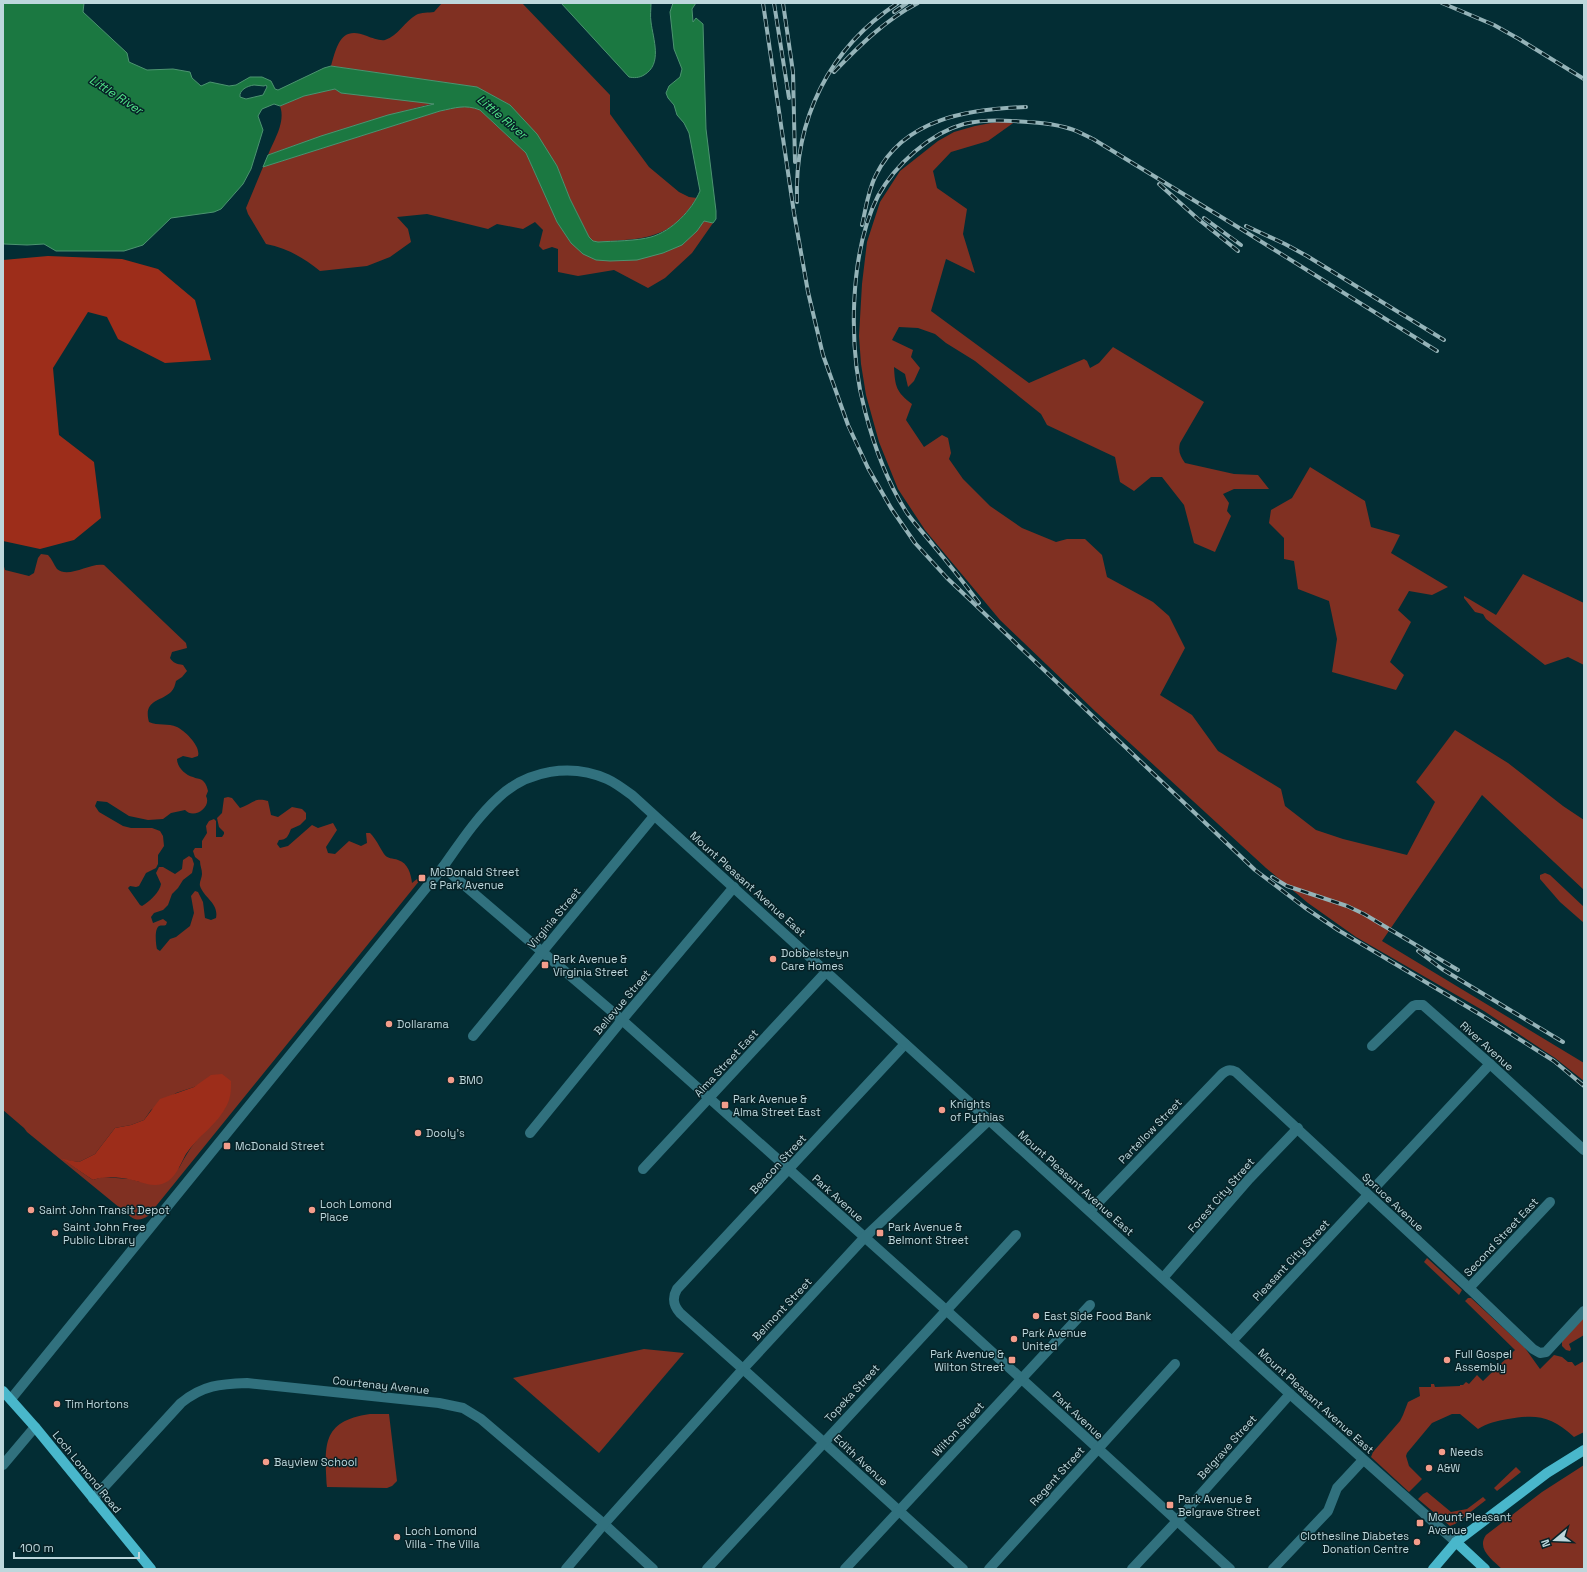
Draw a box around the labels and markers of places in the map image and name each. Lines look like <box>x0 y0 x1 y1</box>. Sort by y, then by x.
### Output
place label: McDonald Street & Park Avenue <box>430 865 519 892</box>
marker: McDonald Street & Park Avenue <box>417 873 427 883</box>
place label: Dobbelsteyn Care Homes <box>781 946 849 973</box>
place label: Park Avenue & Virginia Street <box>553 952 628 979</box>
marker: Dobbelsteyn Care Homes <box>768 954 778 964</box>
marker: Park Avenue & Virginia Street <box>540 960 550 970</box>
place label: Dollarama <box>397 1017 450 1031</box>
marker: Dollarama <box>384 1019 394 1029</box>
place label: BMO <box>459 1073 483 1087</box>
marker: BMO <box>446 1075 456 1085</box>
place label: Park Avenue & Alma Street East <box>733 1092 821 1119</box>
place label: Knights of Pythias <box>950 1097 1004 1124</box>
marker: Park Avenue & Alma Street East <box>720 1100 730 1110</box>
marker: Knights of Pythias <box>937 1105 947 1115</box>
place label: Dooly's <box>426 1126 465 1140</box>
marker: Dooly's <box>413 1128 423 1138</box>
place label: McDonald Street <box>235 1139 324 1153</box>
marker: McDonald Street <box>222 1141 232 1151</box>
place label: Loch Lomond Place <box>320 1197 392 1224</box>
place label: Saint John Transit Depot <box>39 1203 170 1217</box>
marker: Saint John Transit Depot <box>26 1205 36 1215</box>
marker: Loch Lomond Place <box>307 1205 317 1215</box>
place label: Saint John Free Public Library <box>63 1220 146 1247</box>
place label: Park Avenue & Belmont Street <box>888 1220 969 1247</box>
marker: Saint John Free Public Library <box>50 1228 60 1238</box>
marker: Park Avenue & Belmont Street <box>875 1228 885 1238</box>
place label: East Side Food Bank <box>1044 1309 1152 1323</box>
marker: East Side Food Bank <box>1031 1311 1041 1321</box>
place label: Park Avenue United <box>1022 1326 1086 1353</box>
marker: Park Avenue United <box>1009 1334 1019 1344</box>
place label: Park Avenue & Wilton Street <box>930 1347 1004 1374</box>
place label: Full Gospel Assembly <box>1455 1347 1512 1374</box>
marker: Park Avenue & Wilton Street <box>1007 1355 1017 1365</box>
marker: Full Gospel Assembly <box>1442 1355 1452 1365</box>
place label: Tim Hortons <box>65 1397 129 1411</box>
marker: Tim Hortons <box>52 1399 62 1409</box>
place label: Needs <box>1450 1445 1483 1459</box>
marker: Needs <box>1437 1447 1447 1457</box>
place label: Bayview School <box>274 1455 357 1469</box>
marker: Bayview School <box>261 1457 271 1467</box>
place label: A&W <box>1437 1461 1461 1475</box>
marker: A&W <box>1424 1463 1434 1473</box>
place label: Park Avenue & Belgrave Street <box>1178 1492 1260 1519</box>
marker: Park Avenue & Belgrave Street <box>1165 1500 1175 1510</box>
place label: Mount Pleasant Avenue <box>1428 1510 1511 1537</box>
marker: Mount Pleasant Avenue <box>1415 1518 1425 1528</box>
place label: Loch Lomond Villa - The Villa <box>405 1524 480 1551</box>
place label: Clothesline Diabetes Donation Centre <box>1300 1529 1409 1556</box>
marker: Loch Lomond Villa - The Villa <box>392 1532 402 1542</box>
marker: Clothesline Diabetes Donation Centre <box>1412 1537 1422 1547</box>

